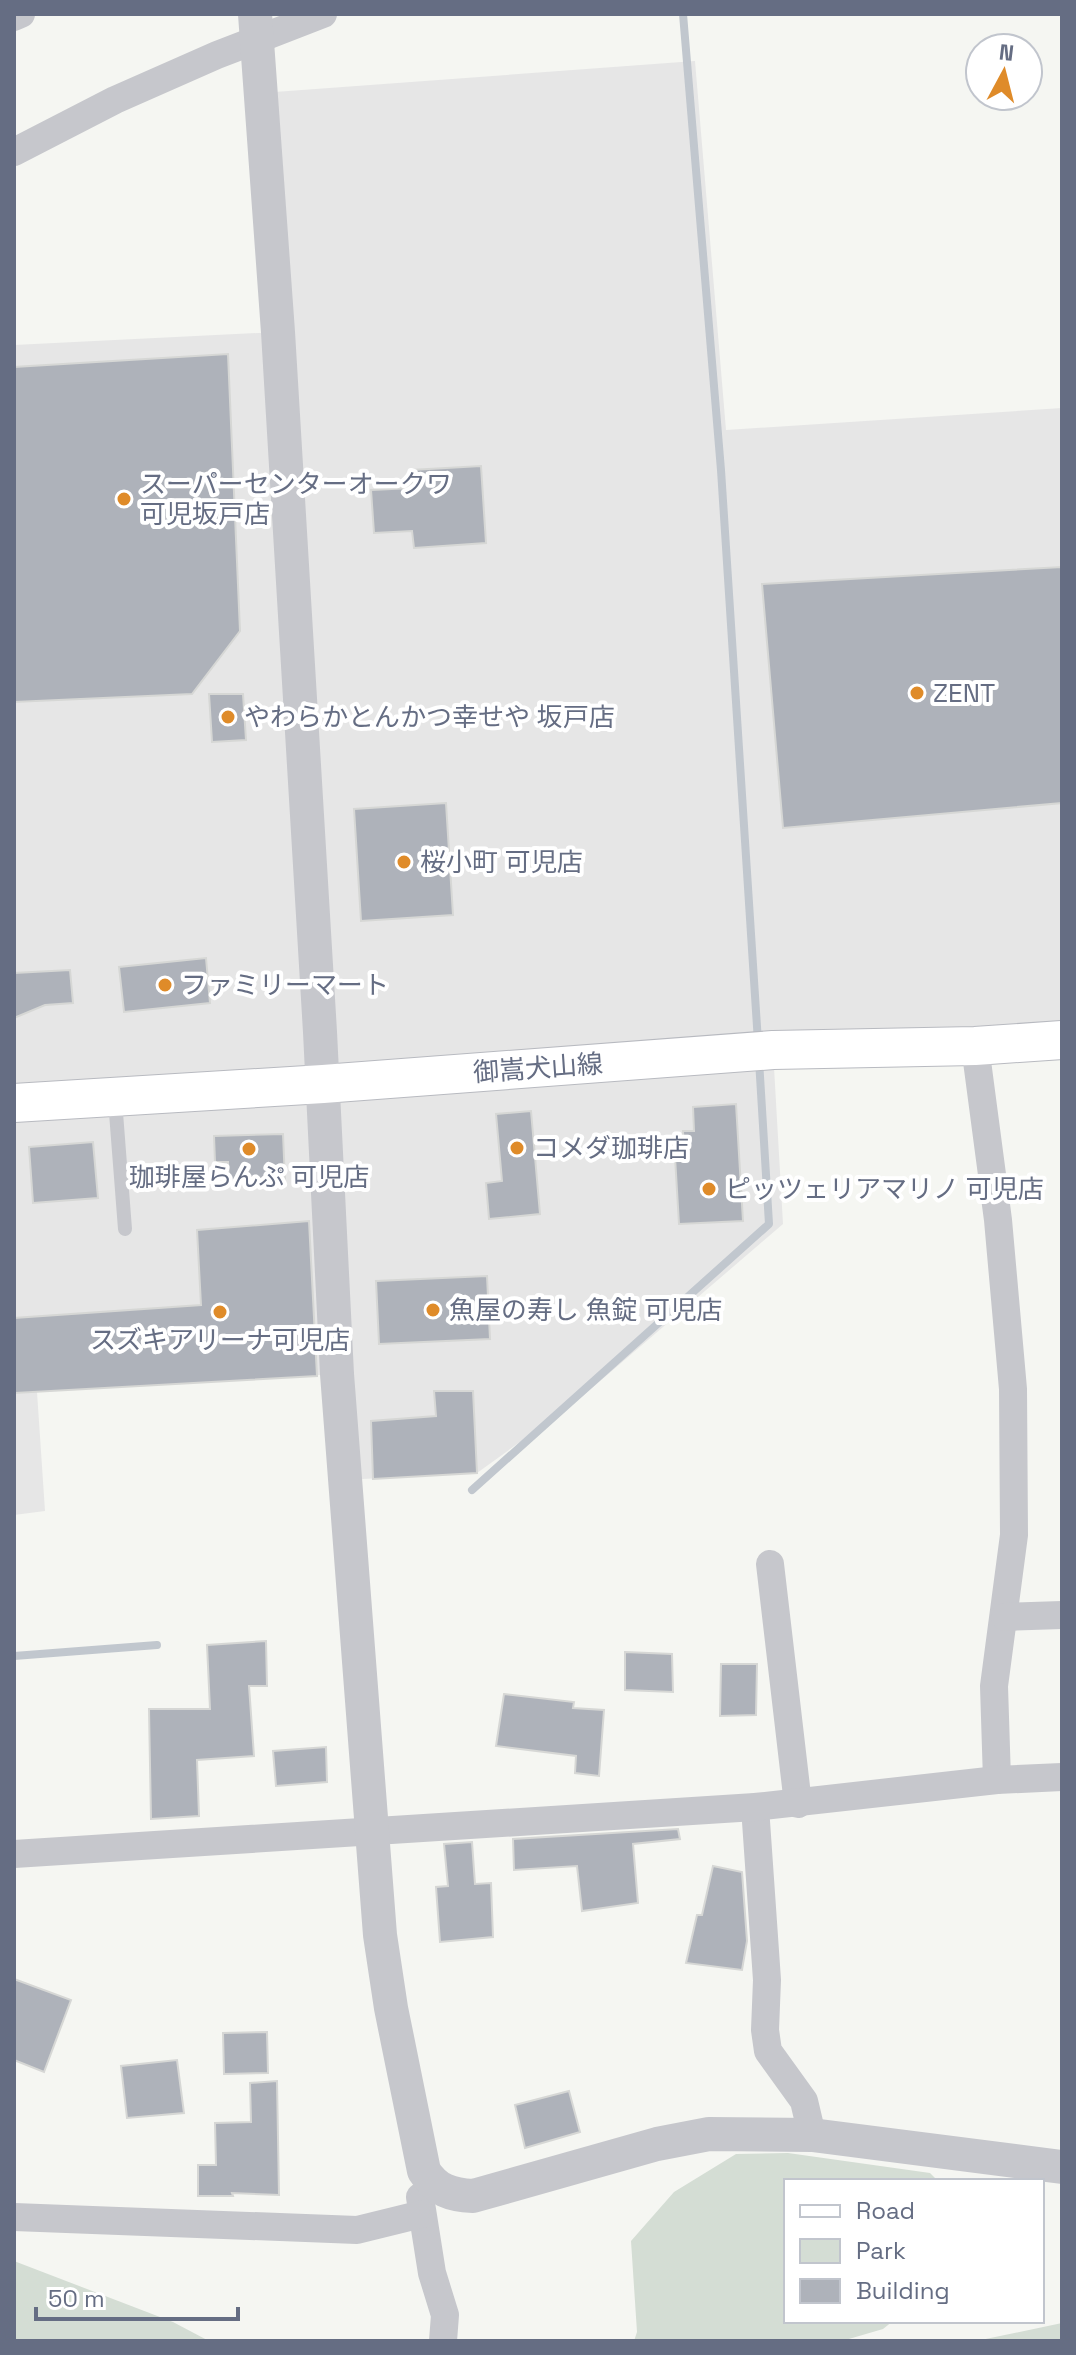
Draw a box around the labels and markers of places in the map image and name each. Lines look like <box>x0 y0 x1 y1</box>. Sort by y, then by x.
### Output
place label: スーパーセンターオークワ 可児坂戸店 <box>140 467 452 531</box>
marker: スーパーセンターオークワ 可児坂戸店 <box>115 490 133 508</box>
place label: ZENT <box>933 676 995 710</box>
marker: ZENT <box>908 684 926 702</box>
place label: やわらかとんかつ幸せや 坂戸店 <box>244 700 615 734</box>
marker: やわらかとんかつ幸せや 坂戸店 <box>219 708 237 726</box>
place label: 桜小町 可児店 <box>420 845 583 879</box>
marker: 桜小町 可児店 <box>395 853 413 871</box>
place label: ファミリーマート <box>181 968 389 1002</box>
marker: ファミリーマート <box>156 976 174 994</box>
place label: コメダ珈琲店 <box>533 1131 689 1165</box>
marker: コメダ珈琲店 <box>508 1139 526 1157</box>
marker: 珈琲屋らんぷ 可児店 <box>240 1140 258 1158</box>
place label: 珈琲屋らんぷ 可児店 <box>129 1160 369 1194</box>
place label: ピッツェリアマリノ 可児店 <box>725 1172 1044 1206</box>
marker: ピッツェリアマリノ 可児店 <box>700 1180 718 1198</box>
place label: 魚屋の寿し 魚錠 可児店 <box>449 1293 722 1327</box>
marker: 魚屋の寿し 魚錠 可児店 <box>424 1301 442 1319</box>
marker: スズキアリーナ可児店 <box>211 1303 229 1321</box>
place label: スズキアリーナ可児店 <box>90 1323 350 1357</box>

